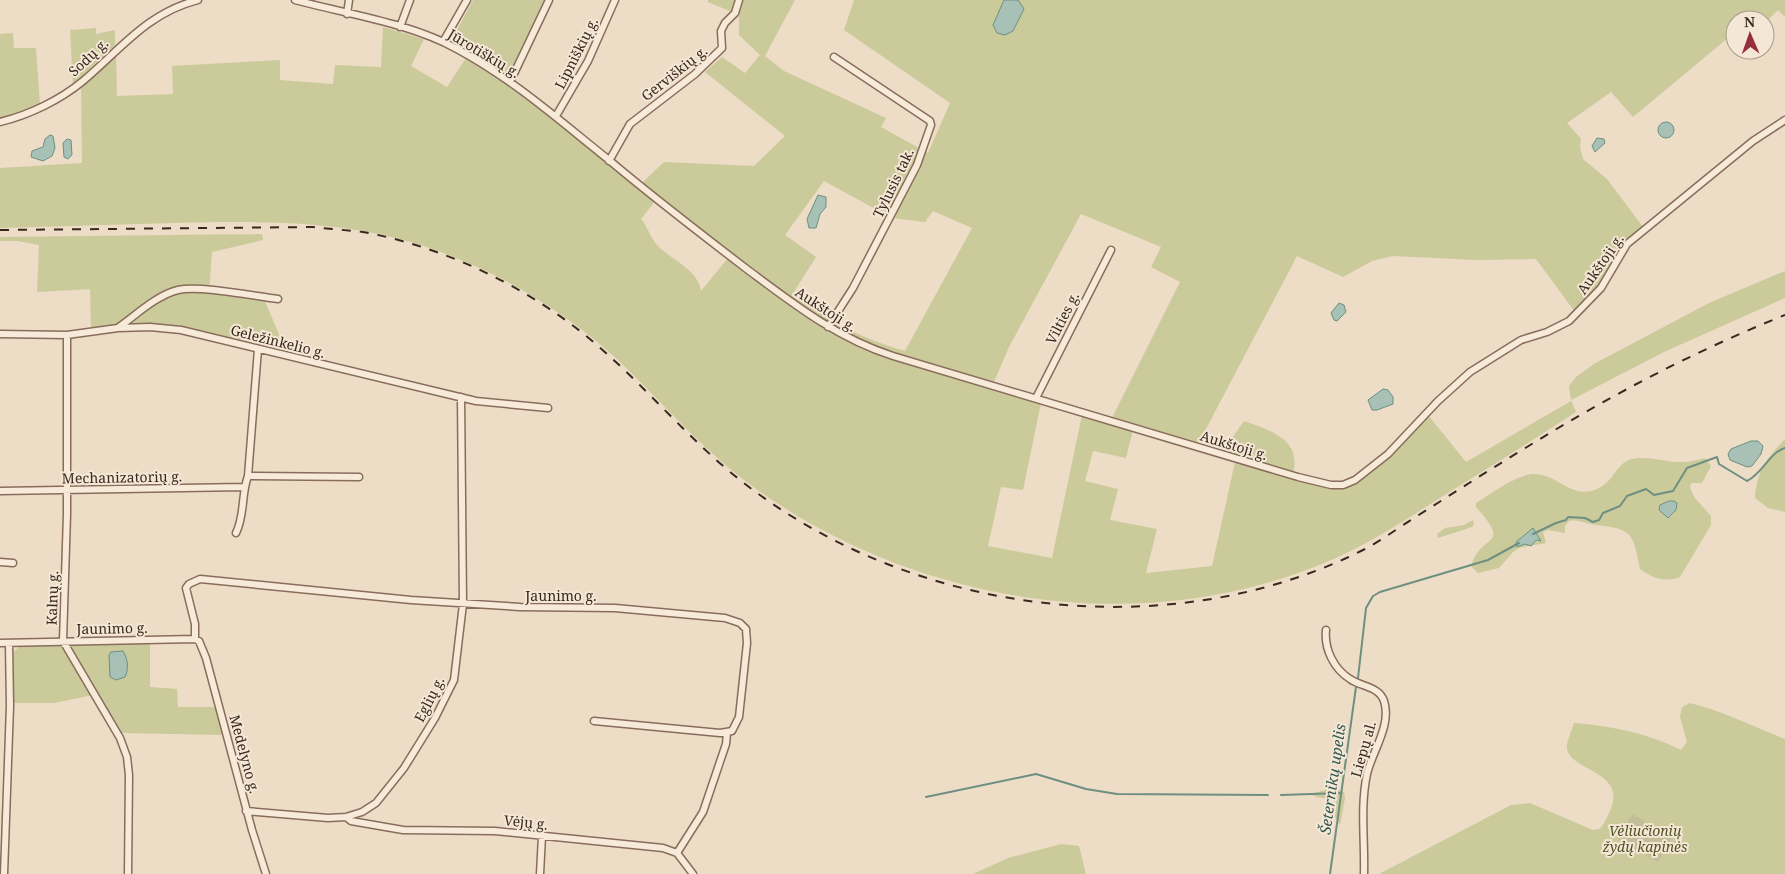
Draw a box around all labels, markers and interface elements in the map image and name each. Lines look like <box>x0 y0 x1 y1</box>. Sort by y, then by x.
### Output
north arrow <box>1725 10 1775 60</box>
text: N <box>1744 12 1755 31</box>
street label: Lipniškių g. <box>550 14 602 92</box>
street label: Jūrotiškių g. <box>444 24 523 82</box>
street label: Sodų g. <box>64 34 112 80</box>
street label: Gerviškių g. <box>637 41 711 105</box>
street label: Tylusis tak. <box>868 145 918 221</box>
street label: Aukštoji g. <box>1572 230 1628 298</box>
street label: Aukštoji g. <box>792 282 860 336</box>
street label: Vilties g. <box>1041 289 1083 347</box>
street label: Geležinkelio g. <box>229 320 327 362</box>
street label: Aukštoji g. <box>1198 426 1270 464</box>
street label: Mechanizatorių g. <box>62 466 182 488</box>
street label: Kalnų g. <box>42 570 62 626</box>
street label: Jaunimo g. <box>524 586 597 605</box>
street label: Jaunimo g. <box>75 618 148 638</box>
street label: Eglių g. <box>409 673 449 725</box>
street label: Medelyno g. <box>225 713 265 795</box>
street label: Liepų al. <box>1346 719 1380 779</box>
water label: Šeternikų upelis <box>1314 722 1350 836</box>
street label: Vėjų g. <box>503 810 549 834</box>
park label: Vėliučionių žydų kapinės <box>1602 821 1688 856</box>

